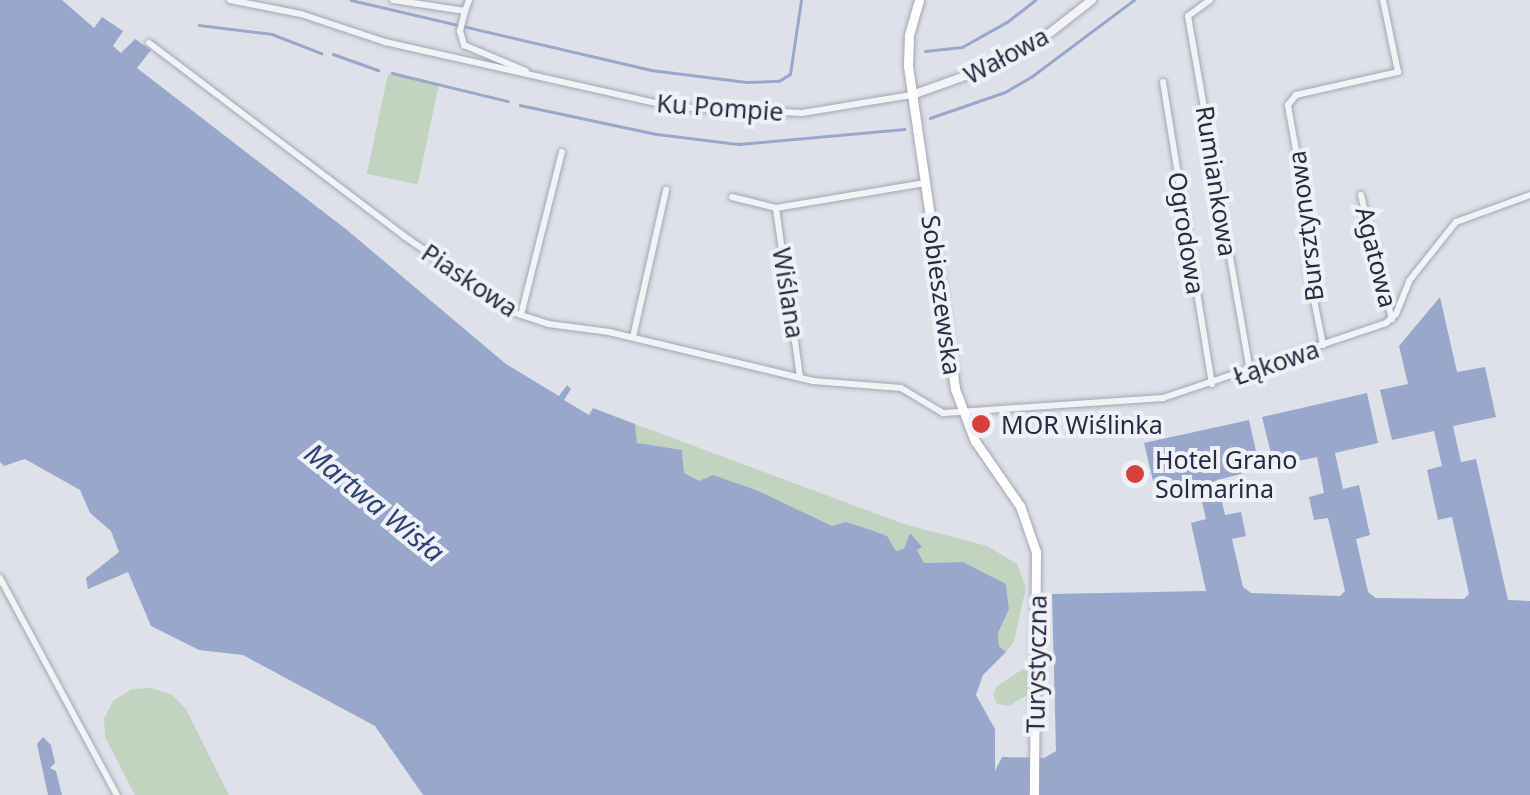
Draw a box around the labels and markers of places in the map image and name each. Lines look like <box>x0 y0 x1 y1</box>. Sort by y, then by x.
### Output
place label: MOR Wiślinka <box>1001 409 1163 439</box>
marker: MOR Wiślinka <box>970 413 992 435</box>
place label: Hotel Grano Solmarina <box>1155 445 1297 504</box>
marker: Hotel Grano Solmarina <box>1124 463 1146 485</box>

